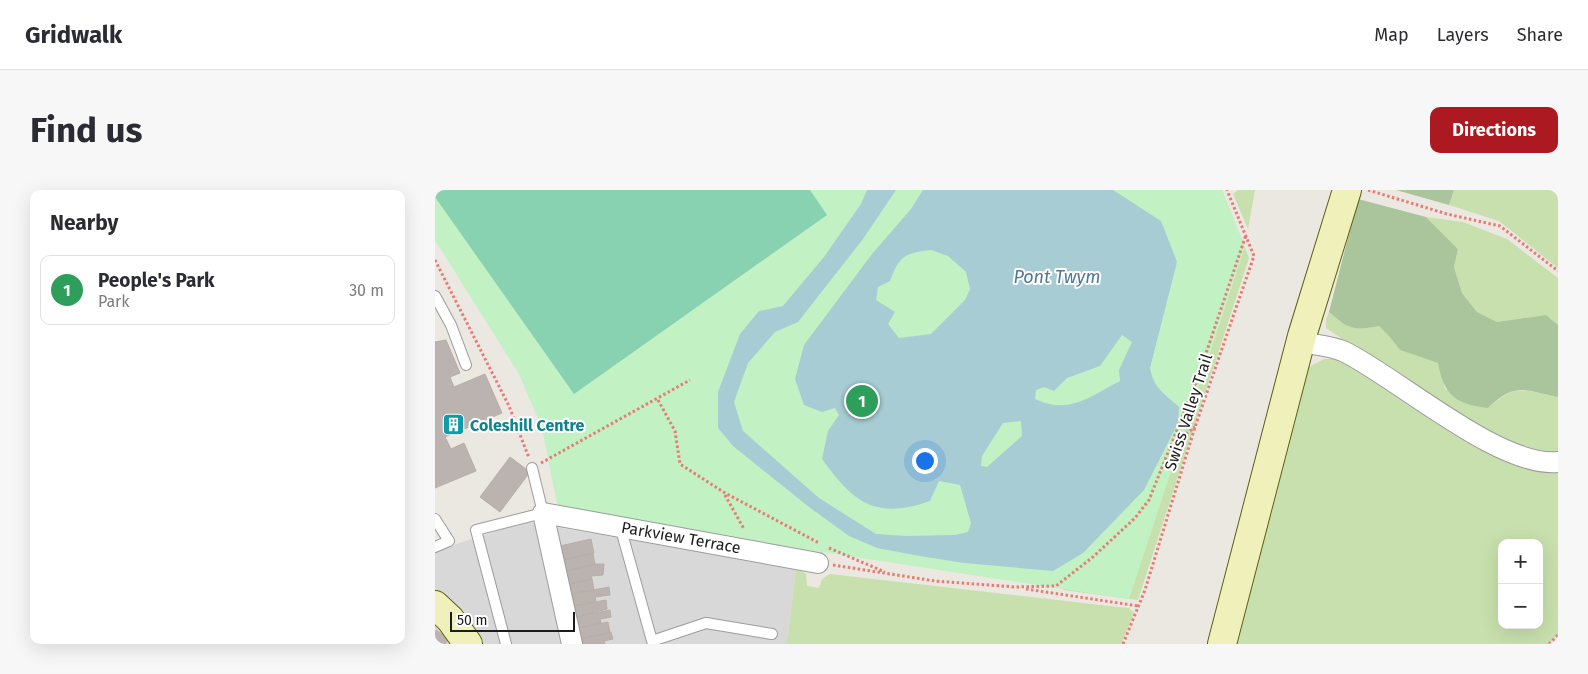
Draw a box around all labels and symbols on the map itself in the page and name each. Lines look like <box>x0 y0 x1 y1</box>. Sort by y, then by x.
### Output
water label: Pont Twym <box>1013 266 1101 288</box>
street label: Swiss Valley Trail <box>1161 351 1216 473</box>
pin: 1 <box>846 382 878 420</box>
building icon: Coleshill Centre <box>442 413 466 437</box>
place label: Coleshill Centre <box>470 416 585 435</box>
your location <box>912 448 938 474</box>
street label: Parkview Terrace <box>620 518 742 557</box>
scale bar <box>450 609 575 632</box>

